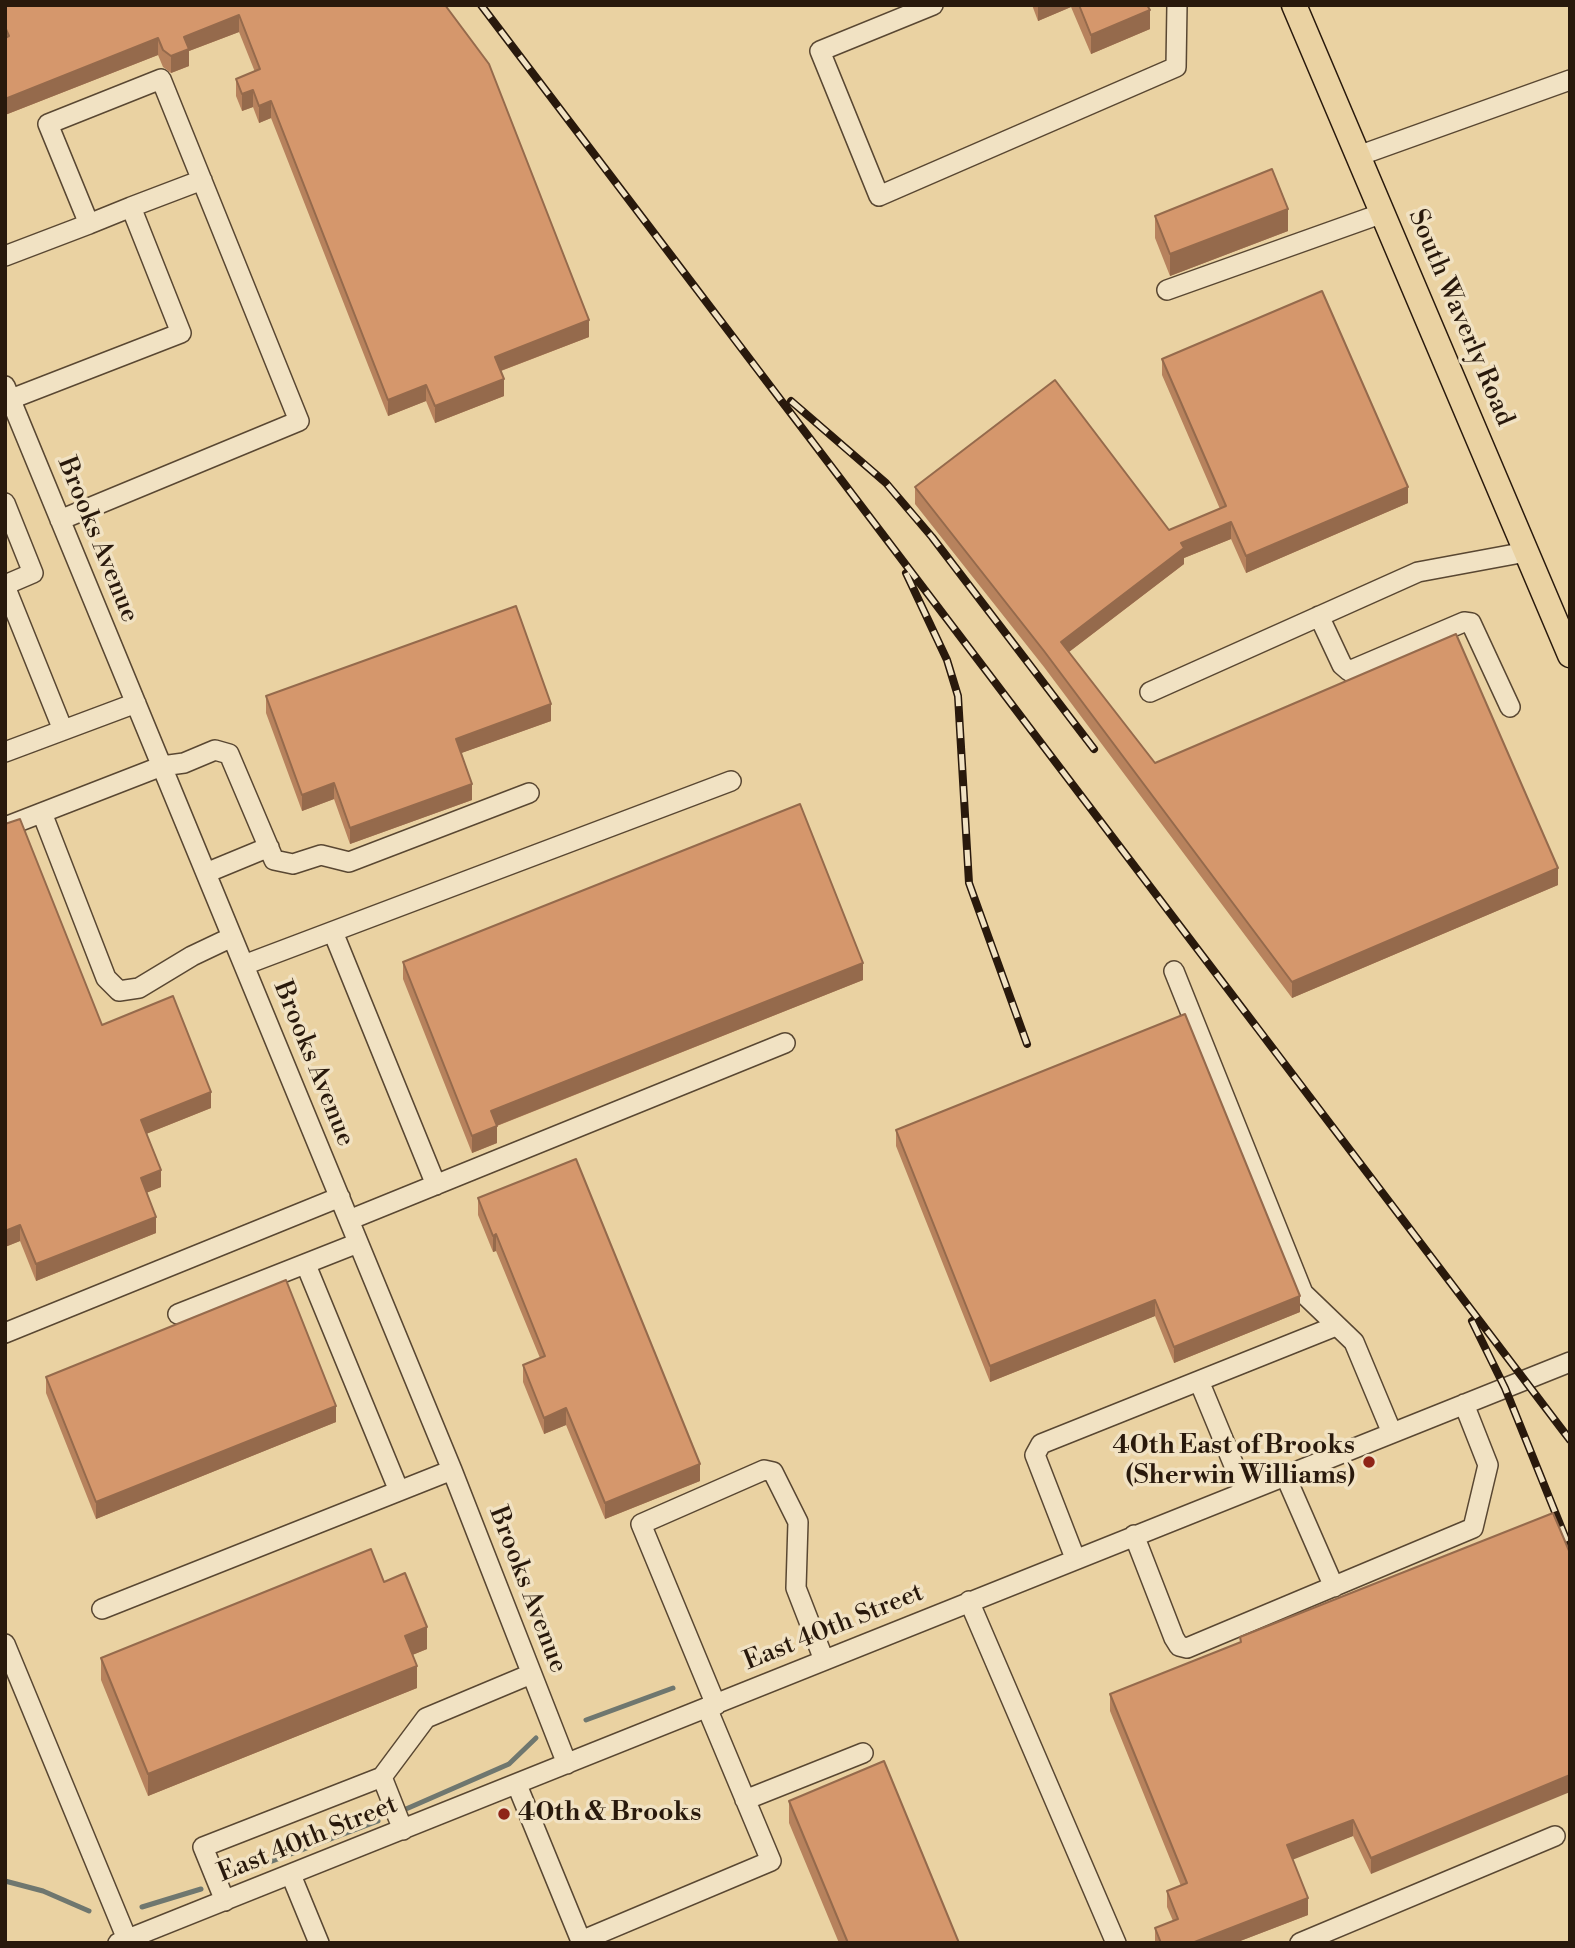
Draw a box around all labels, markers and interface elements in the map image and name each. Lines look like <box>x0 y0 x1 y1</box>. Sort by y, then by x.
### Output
street label: South Waverly Road <box>1400 205 1520 431</box>
street label: Brooks Avenue <box>50 453 144 627</box>
street label: Brooks Avenue <box>266 977 360 1151</box>
place label: 40th East of Brooks (Sherwin Williams) <box>1112 1431 1355 1492</box>
marker: 40th East of Brooks (Sherwin Williams) <box>1361 1454 1377 1470</box>
street label: Brooks Avenue <box>481 1502 573 1678</box>
street label: East 40th Street <box>740 1578 928 1678</box>
street label: East 40th Street <box>214 1790 402 1890</box>
place label: 40th & Brooks <box>518 1798 701 1830</box>
marker: 40th & Brooks <box>496 1806 512 1822</box>

